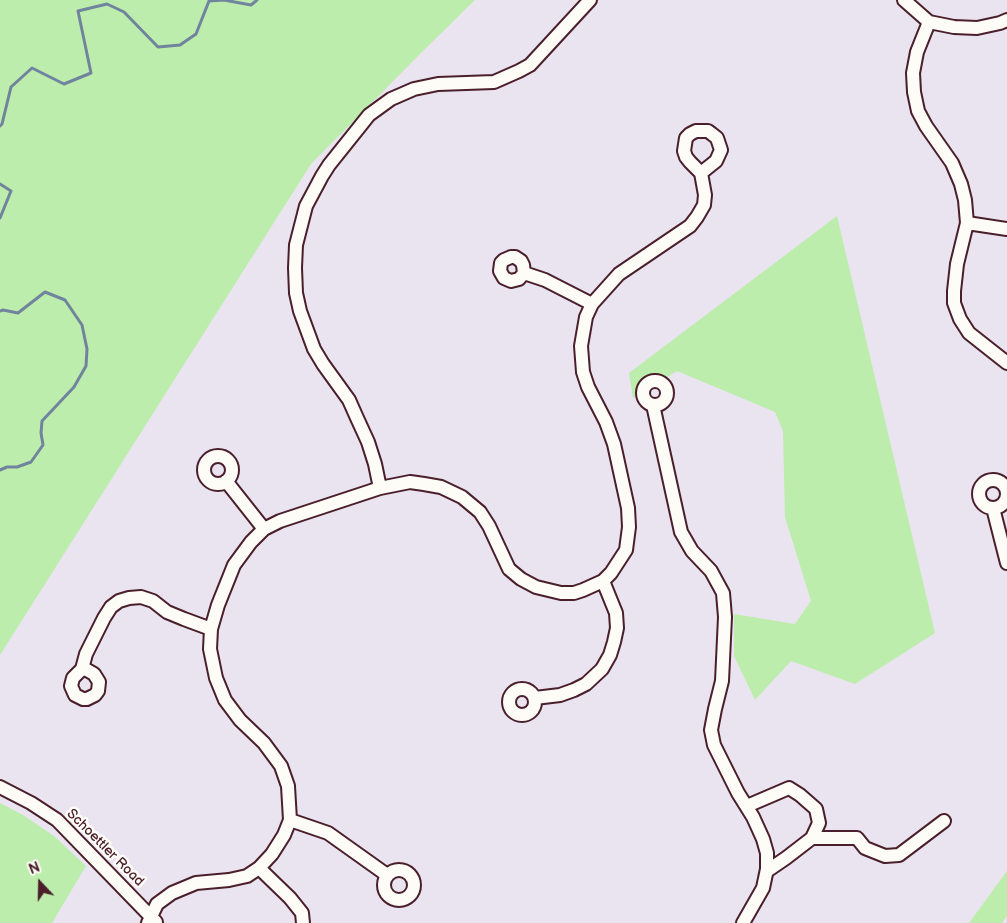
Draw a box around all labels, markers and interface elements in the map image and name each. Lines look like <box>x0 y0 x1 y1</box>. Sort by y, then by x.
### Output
street label: Schoettler Road <box>63 806 147 890</box>
north arrow <box>15 858 65 908</box>
text: N <box>26 859 42 878</box>

